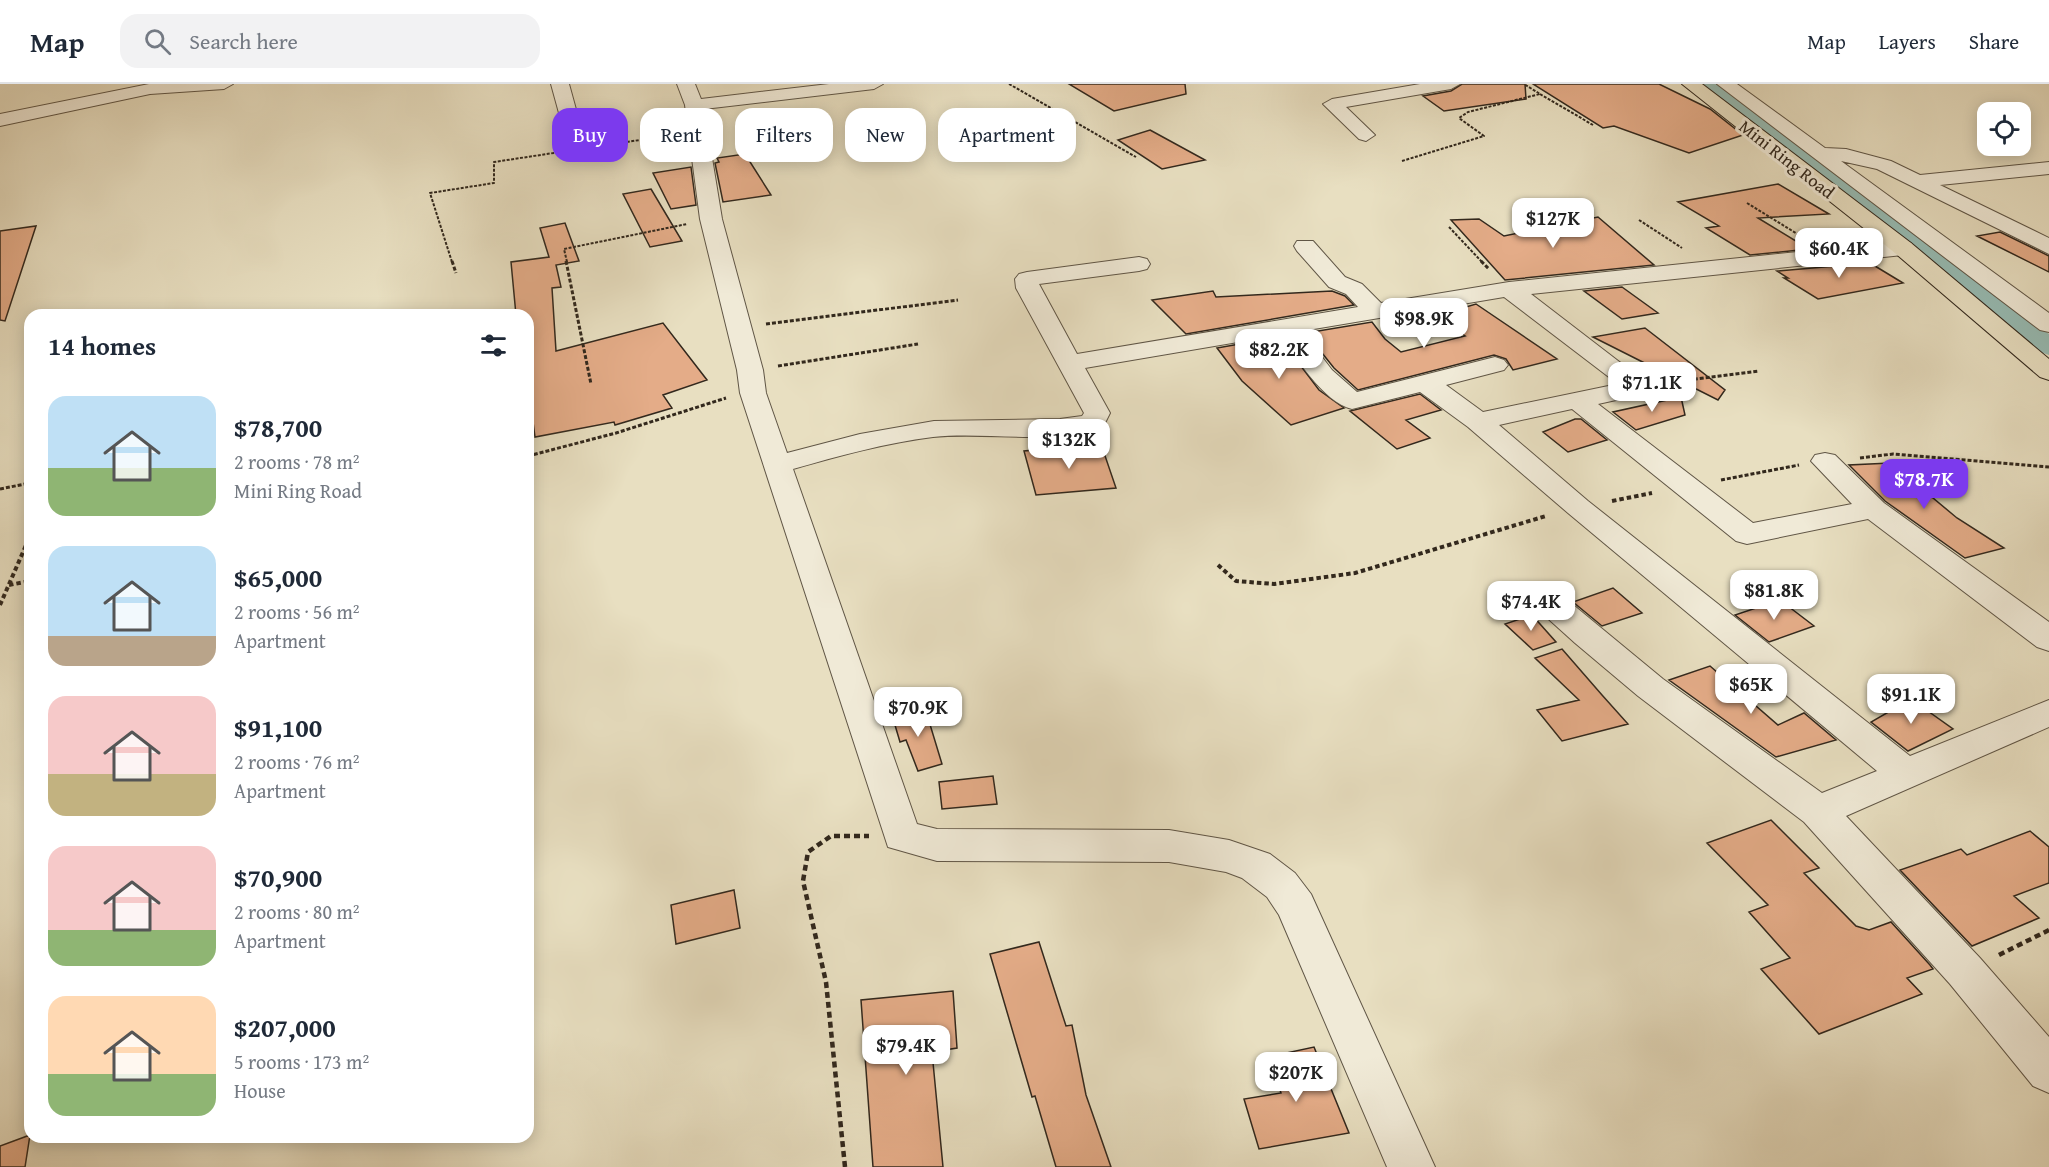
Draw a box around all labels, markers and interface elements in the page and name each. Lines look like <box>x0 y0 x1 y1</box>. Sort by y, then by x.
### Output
search box <box>120 14 540 68</box>
text: Map <box>30 21 84 62</box>
icon: search <box>141 25 174 58</box>
text: Search here <box>189 25 298 57</box>
text: Map <box>1807 26 1846 57</box>
text: Layers <box>1879 26 1936 57</box>
text: Share <box>1969 26 2019 57</box>
map controls <box>1977 102 2031 156</box>
button: locate <box>1977 102 2031 156</box>
chip: Buy <box>552 108 628 162</box>
chip: Rent <box>640 108 723 162</box>
chip: Filters <box>735 108 833 162</box>
chip: New <box>845 108 926 162</box>
chip: Apartment <box>938 108 1076 162</box>
street label: Mini Ring Road <box>1733 113 1841 205</box>
pin: $127K <box>1511 198 1595 249</box>
text: $127K <box>1526 203 1580 232</box>
pin: $60.4K <box>1790 228 1888 279</box>
text: $60.4K <box>1809 233 1869 262</box>
pin: $98.9K <box>1375 298 1473 349</box>
text: $98.9K <box>1394 303 1454 332</box>
text: 14 homes <box>48 326 156 365</box>
icon: filters <box>477 329 510 362</box>
pin: $82.2K <box>1230 329 1328 380</box>
text: $82.2K <box>1249 334 1309 363</box>
pin: $71.1K <box>1603 362 1701 413</box>
text: $71.1K <box>1622 367 1682 396</box>
text: $78,700 <box>234 408 322 447</box>
pin: $132K <box>1027 419 1111 470</box>
icon: home <box>96 420 168 492</box>
text: $132K <box>1042 424 1096 453</box>
text: 2 rooms · 78 m² <box>234 447 360 476</box>
pin: $78.7K <box>1875 459 1973 510</box>
text: $78.7K <box>1894 464 1954 493</box>
text: Mini Ring Road <box>234 476 362 505</box>
text: $65,000 <box>234 558 322 597</box>
icon: home <box>96 570 168 642</box>
pin: $81.8K <box>1725 570 1823 621</box>
text: $81.8K <box>1744 575 1804 604</box>
pin: $74.4K <box>1482 581 1580 632</box>
text: $74.4K <box>1501 586 1561 615</box>
text: 2 rooms · 56 m² <box>234 597 360 626</box>
text: Apartment <box>234 626 326 655</box>
pin: $65K <box>1715 664 1787 715</box>
text: $65K <box>1729 669 1773 698</box>
pin: $91.1K <box>1862 674 1960 725</box>
text: $91.1K <box>1881 679 1941 708</box>
pin: $70.9K <box>869 687 967 738</box>
text: $70.9K <box>888 692 948 721</box>
text: $91,100 <box>234 708 322 747</box>
icon: home <box>96 720 168 792</box>
text: 2 rooms · 76 m² <box>234 747 360 776</box>
text: Apartment <box>234 776 326 805</box>
text: $70,900 <box>234 858 322 897</box>
icon: home <box>96 870 168 942</box>
text: 2 rooms · 80 m² <box>234 897 360 926</box>
text: Apartment <box>234 926 326 955</box>
text: $207,000 <box>234 1008 336 1047</box>
icon: home <box>96 1020 168 1092</box>
pin: $79.4K <box>857 1025 955 1076</box>
text: $79.4K <box>876 1030 936 1059</box>
text: 5 rooms · 173 m² <box>234 1047 369 1076</box>
pin: $207K <box>1254 1052 1338 1103</box>
text: $207K <box>1269 1057 1323 1086</box>
text: House <box>234 1076 286 1105</box>

